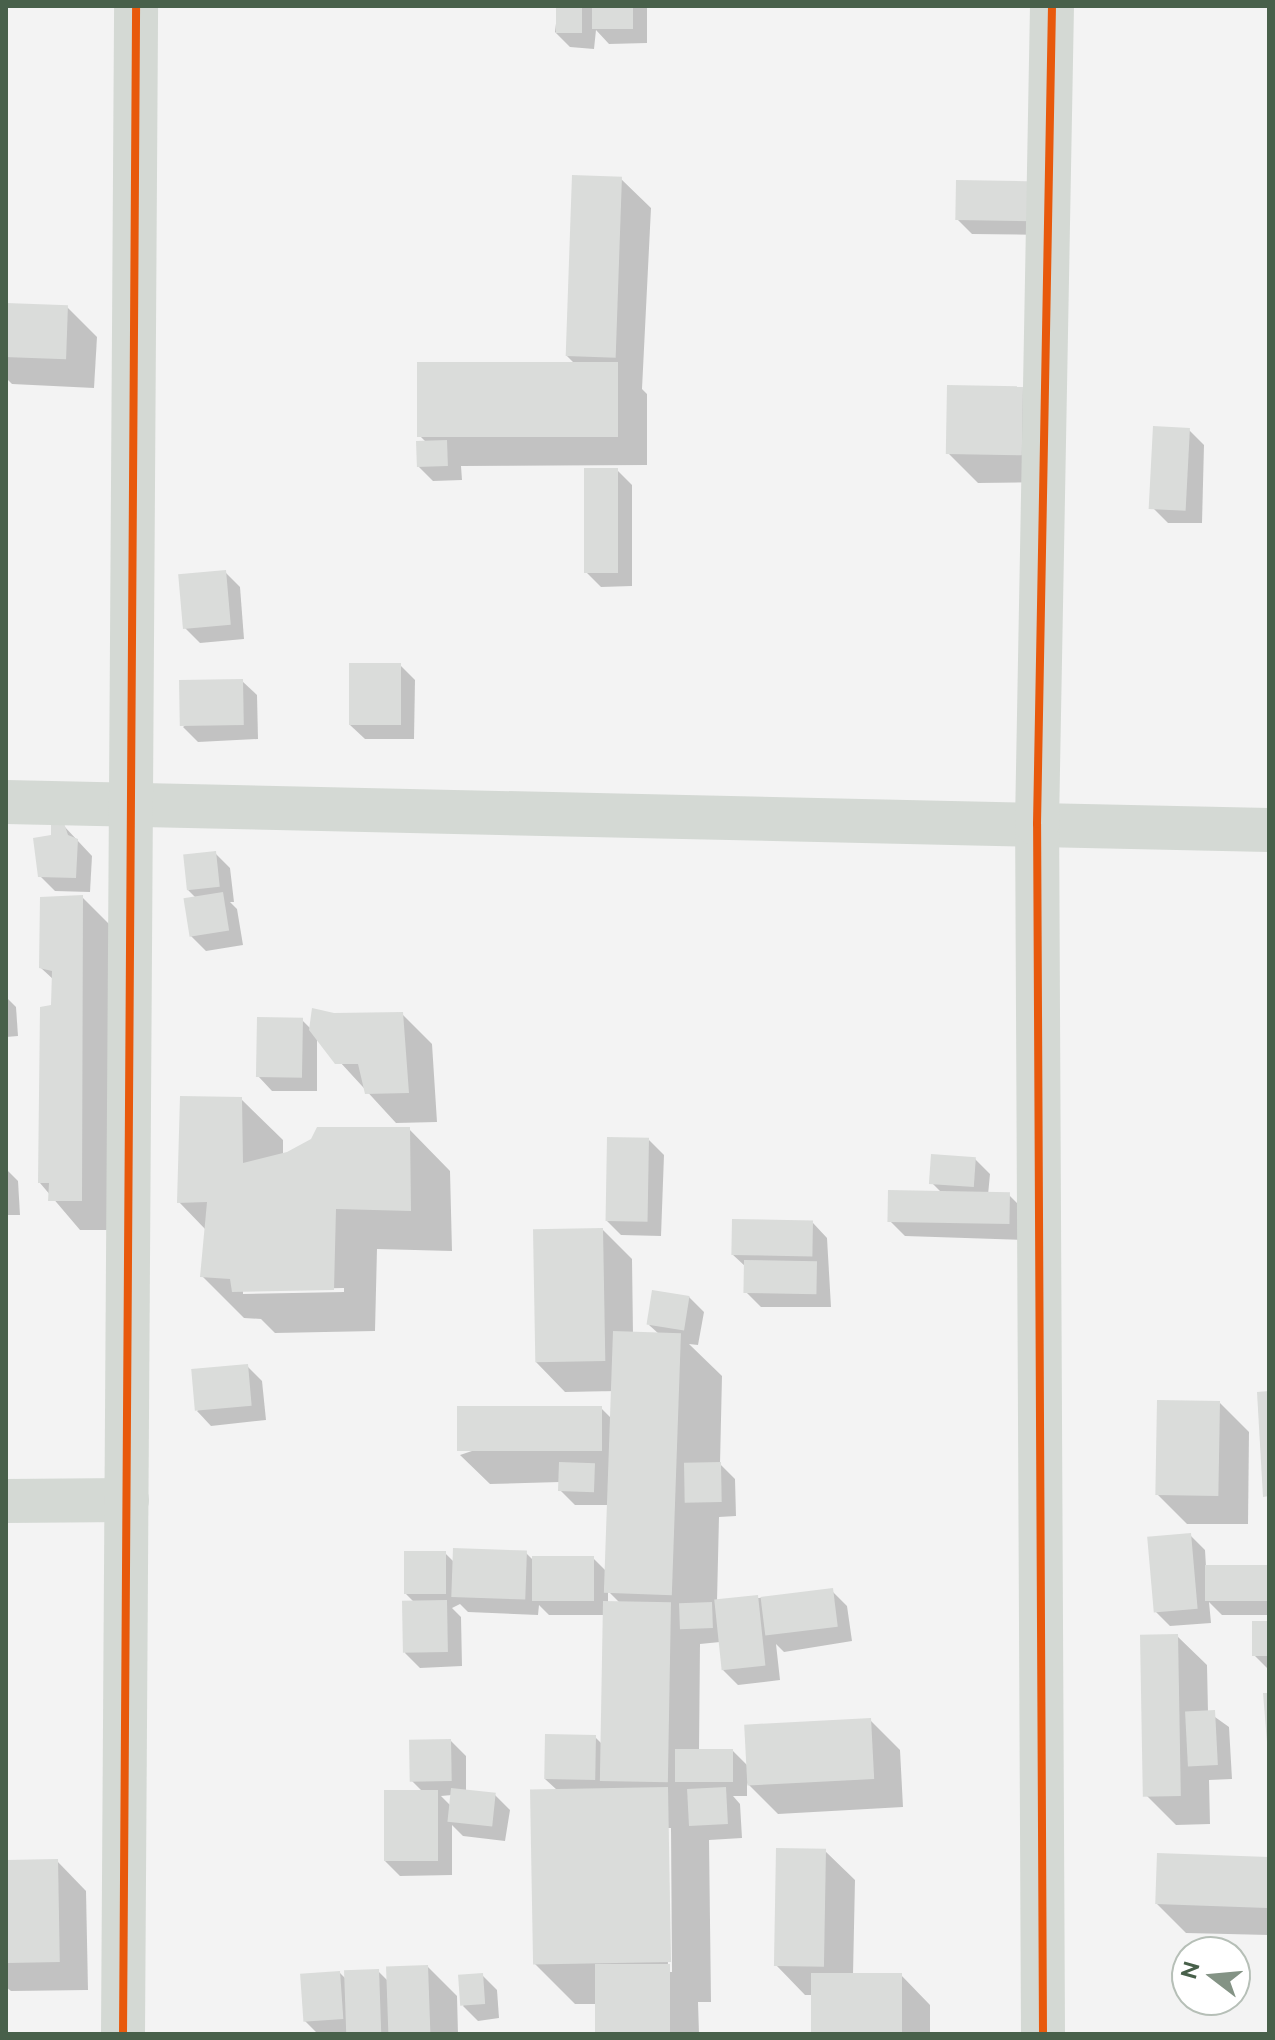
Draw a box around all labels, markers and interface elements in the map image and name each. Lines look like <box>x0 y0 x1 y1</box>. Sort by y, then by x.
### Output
north arrow <box>1171 1936 1251 2016</box>
text: N <box>1175 1958 1205 1982</box>

